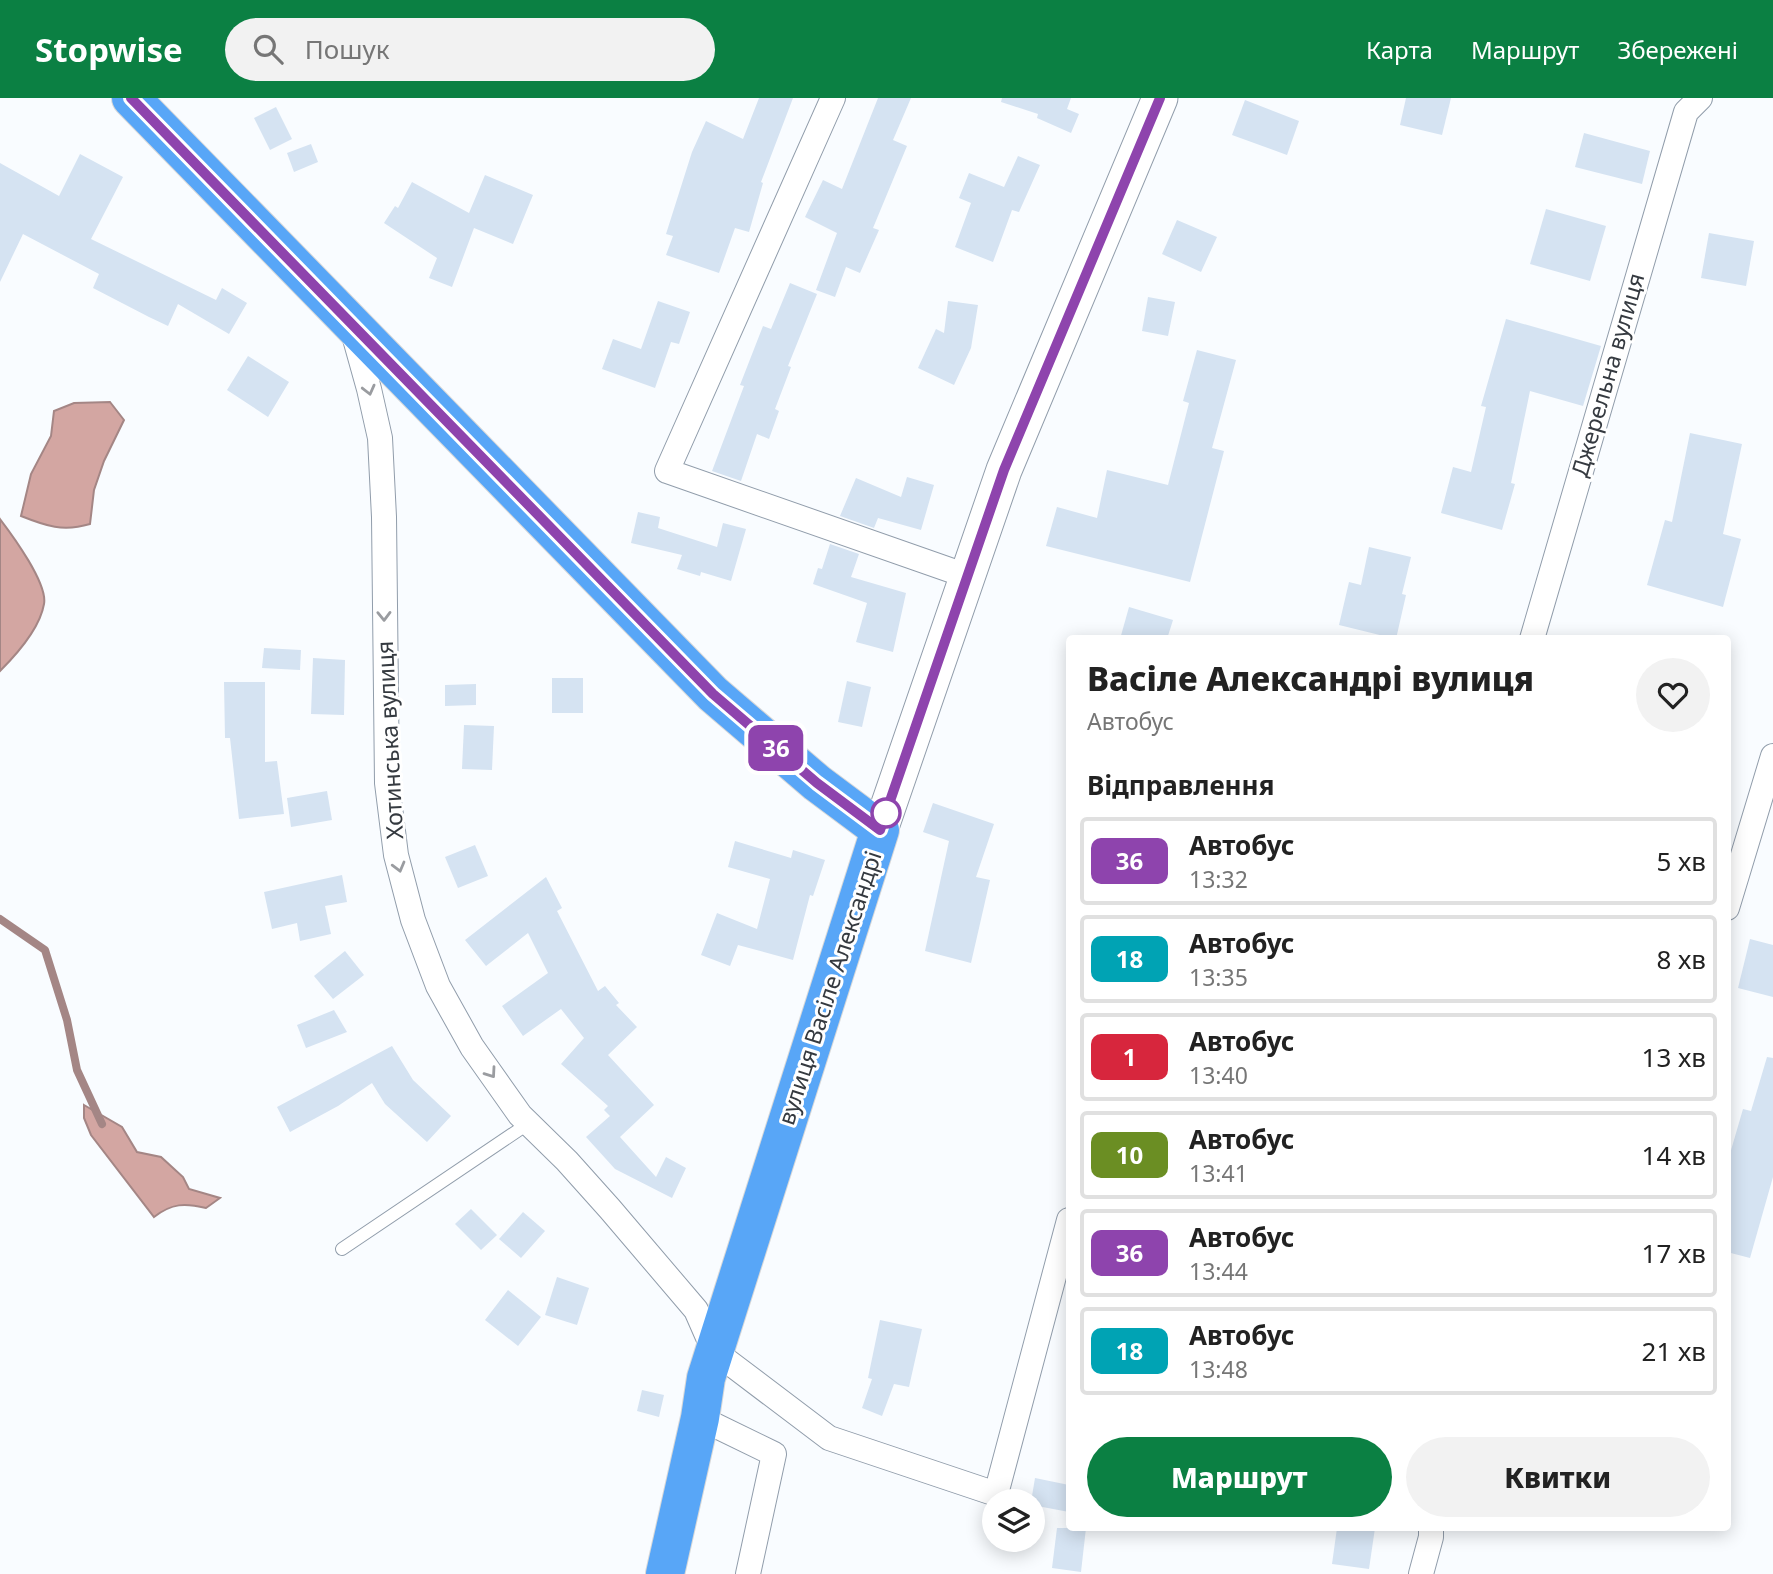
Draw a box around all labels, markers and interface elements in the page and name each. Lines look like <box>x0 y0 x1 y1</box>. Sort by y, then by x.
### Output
search box <box>225 18 715 81</box>
text: Stopwise <box>35 27 183 72</box>
icon: search <box>249 30 287 68</box>
text: Пошук <box>305 31 390 67</box>
text: Карта <box>1366 33 1433 66</box>
text: Маршрут <box>1471 33 1579 66</box>
text: Збережені <box>1617 33 1738 66</box>
street label: Джерельна вулиця <box>1563 269 1651 480</box>
one-way arrow <box>361 384 375 396</box>
one-way arrow <box>376 611 392 622</box>
street label: Хотинська вулиця <box>368 640 410 840</box>
text: Васіле Александрі вулиця <box>1087 656 1534 701</box>
button: heart <box>1636 658 1710 732</box>
text: Автобус <box>1087 705 1174 737</box>
line badge: 36 <box>744 725 808 771</box>
text: 36 <box>762 731 790 764</box>
text: Відправлення <box>1087 767 1274 803</box>
unlabelled marker <box>871 798 901 828</box>
text: Автобус <box>1189 827 1294 863</box>
text: 5 хв <box>1656 843 1706 879</box>
text: 36 <box>1116 844 1143 877</box>
street label: вулиця Васіле Александрі <box>770 847 889 1129</box>
one-way arrow <box>391 861 405 873</box>
text: 13:32 <box>1189 863 1248 895</box>
text: Автобус <box>1189 925 1294 961</box>
text: 8 хв <box>1656 941 1706 977</box>
text: 18 <box>1116 942 1143 975</box>
text: 13:35 <box>1189 961 1248 993</box>
text: Автобус <box>1189 1023 1294 1059</box>
text: 13 хв <box>1642 1039 1706 1075</box>
text: 1 <box>1123 1040 1136 1073</box>
text: 13:40 <box>1189 1059 1248 1091</box>
one-way arrow <box>483 1065 495 1078</box>
text: Автобус <box>1189 1121 1294 1157</box>
text: 14 хв <box>1642 1137 1706 1173</box>
text: 10 <box>1116 1138 1143 1171</box>
text: 13:41 <box>1189 1157 1248 1189</box>
text: Автобус <box>1189 1219 1294 1255</box>
text: 17 хв <box>1642 1235 1706 1271</box>
text: 36 <box>1116 1236 1143 1269</box>
text: 13:44 <box>1189 1255 1248 1287</box>
text: Автобус <box>1189 1317 1294 1353</box>
text: 21 хв <box>1642 1333 1706 1369</box>
text: 18 <box>1116 1334 1143 1367</box>
text: 13:48 <box>1189 1353 1248 1385</box>
button: Маршрут <box>1087 1437 1392 1517</box>
button: Квитки <box>1406 1437 1710 1517</box>
map controls <box>982 1489 1045 1552</box>
button: layers <box>982 1489 1045 1552</box>

